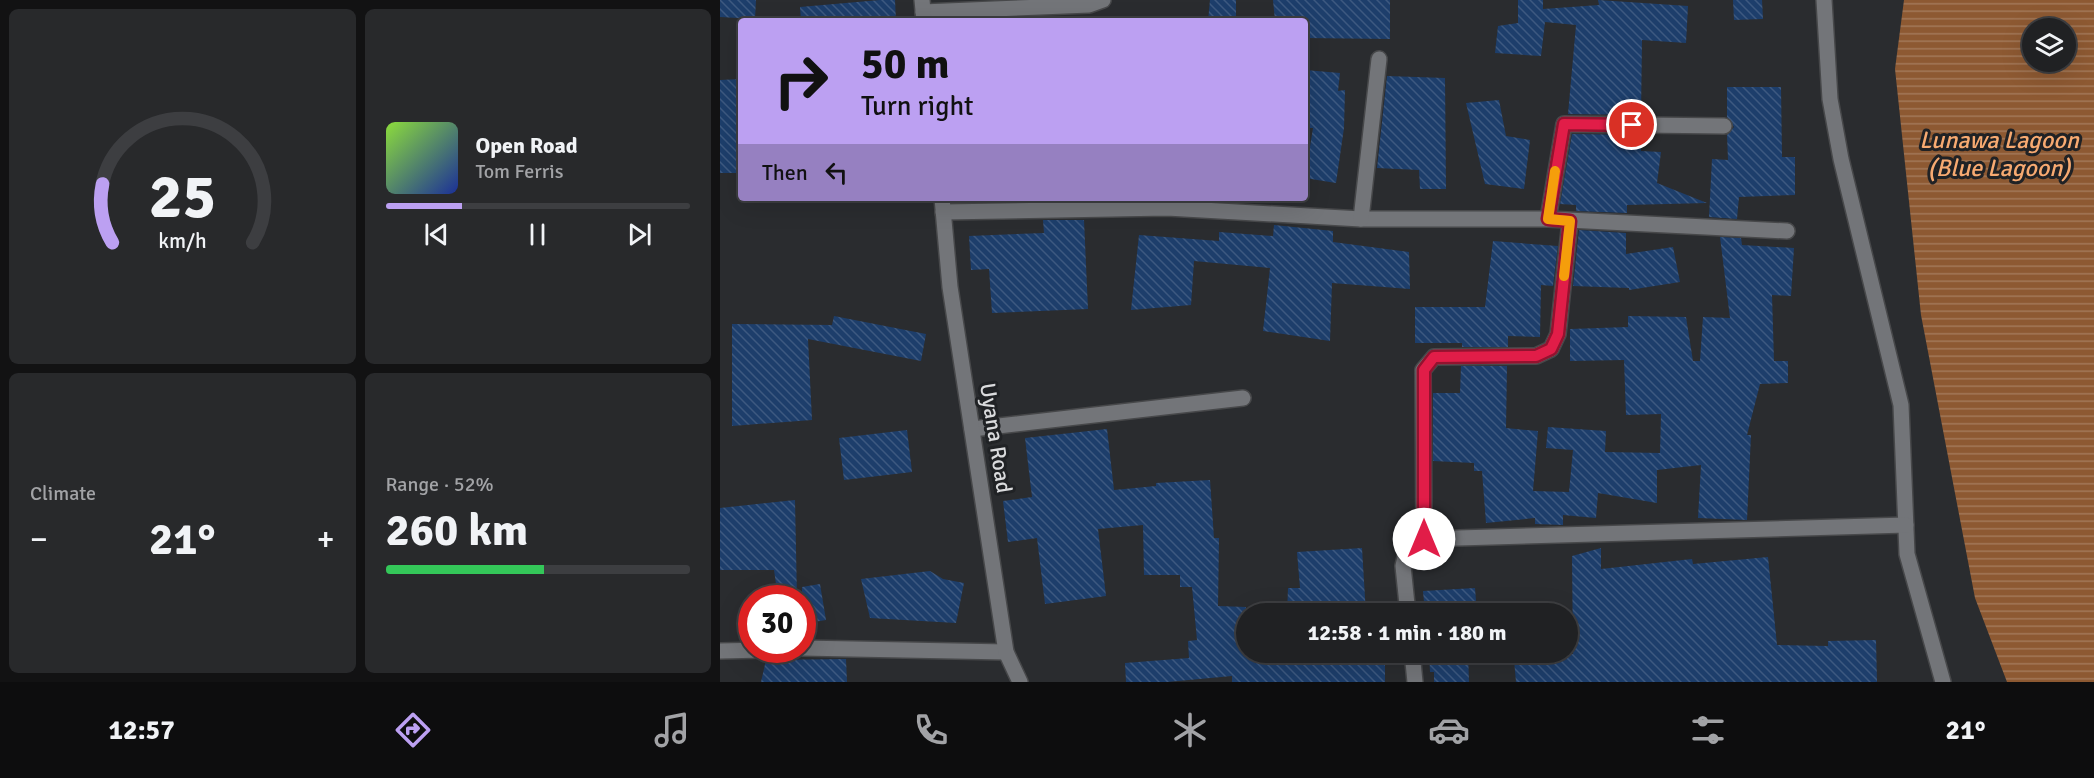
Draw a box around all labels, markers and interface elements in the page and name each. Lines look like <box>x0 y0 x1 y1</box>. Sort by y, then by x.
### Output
map controls <box>2022 18 2076 72</box>
button: layers <box>2022 18 2076 72</box>
text: 50 m <box>861 39 950 90</box>
icon: right <box>762 42 840 120</box>
text: Turn right <box>861 90 974 123</box>
pin <box>1606 99 1657 150</box>
icon: arrive <box>1615 108 1648 141</box>
water label: Lunawa Lagoon (Blue Lagoon) <box>1919 125 2080 183</box>
text: Open Road <box>476 132 578 159</box>
icon: left <box>820 156 853 189</box>
text: 25 <box>149 159 216 236</box>
text: Tom Ferris <box>476 159 564 184</box>
text: Then <box>762 159 808 186</box>
icon: previous <box>420 218 453 251</box>
icon: pause <box>521 218 554 251</box>
icon: next <box>623 218 656 251</box>
text: km/h <box>158 229 207 255</box>
street label: Uyana Road <box>974 381 1018 495</box>
text: Range · 52% <box>386 472 494 497</box>
text: Climate <box>30 481 96 506</box>
text: 260 km <box>386 503 528 558</box>
position arrow <box>1392 507 1456 571</box>
text: 21° <box>149 512 216 567</box>
text: − <box>30 519 48 560</box>
text: + <box>317 519 334 560</box>
speed limit sign: 30 <box>738 585 816 663</box>
text: 12:58 · 1 min · 180 m <box>1307 619 1507 646</box>
icon: directions <box>392 709 434 751</box>
icon: music <box>651 709 693 751</box>
icon: phone <box>910 709 952 751</box>
icon: climate <box>1169 709 1211 751</box>
icon: car <box>1428 709 1470 751</box>
icon: filters <box>1687 709 1729 751</box>
text: 12:57 <box>108 714 175 747</box>
text: 21° <box>1946 714 1986 747</box>

